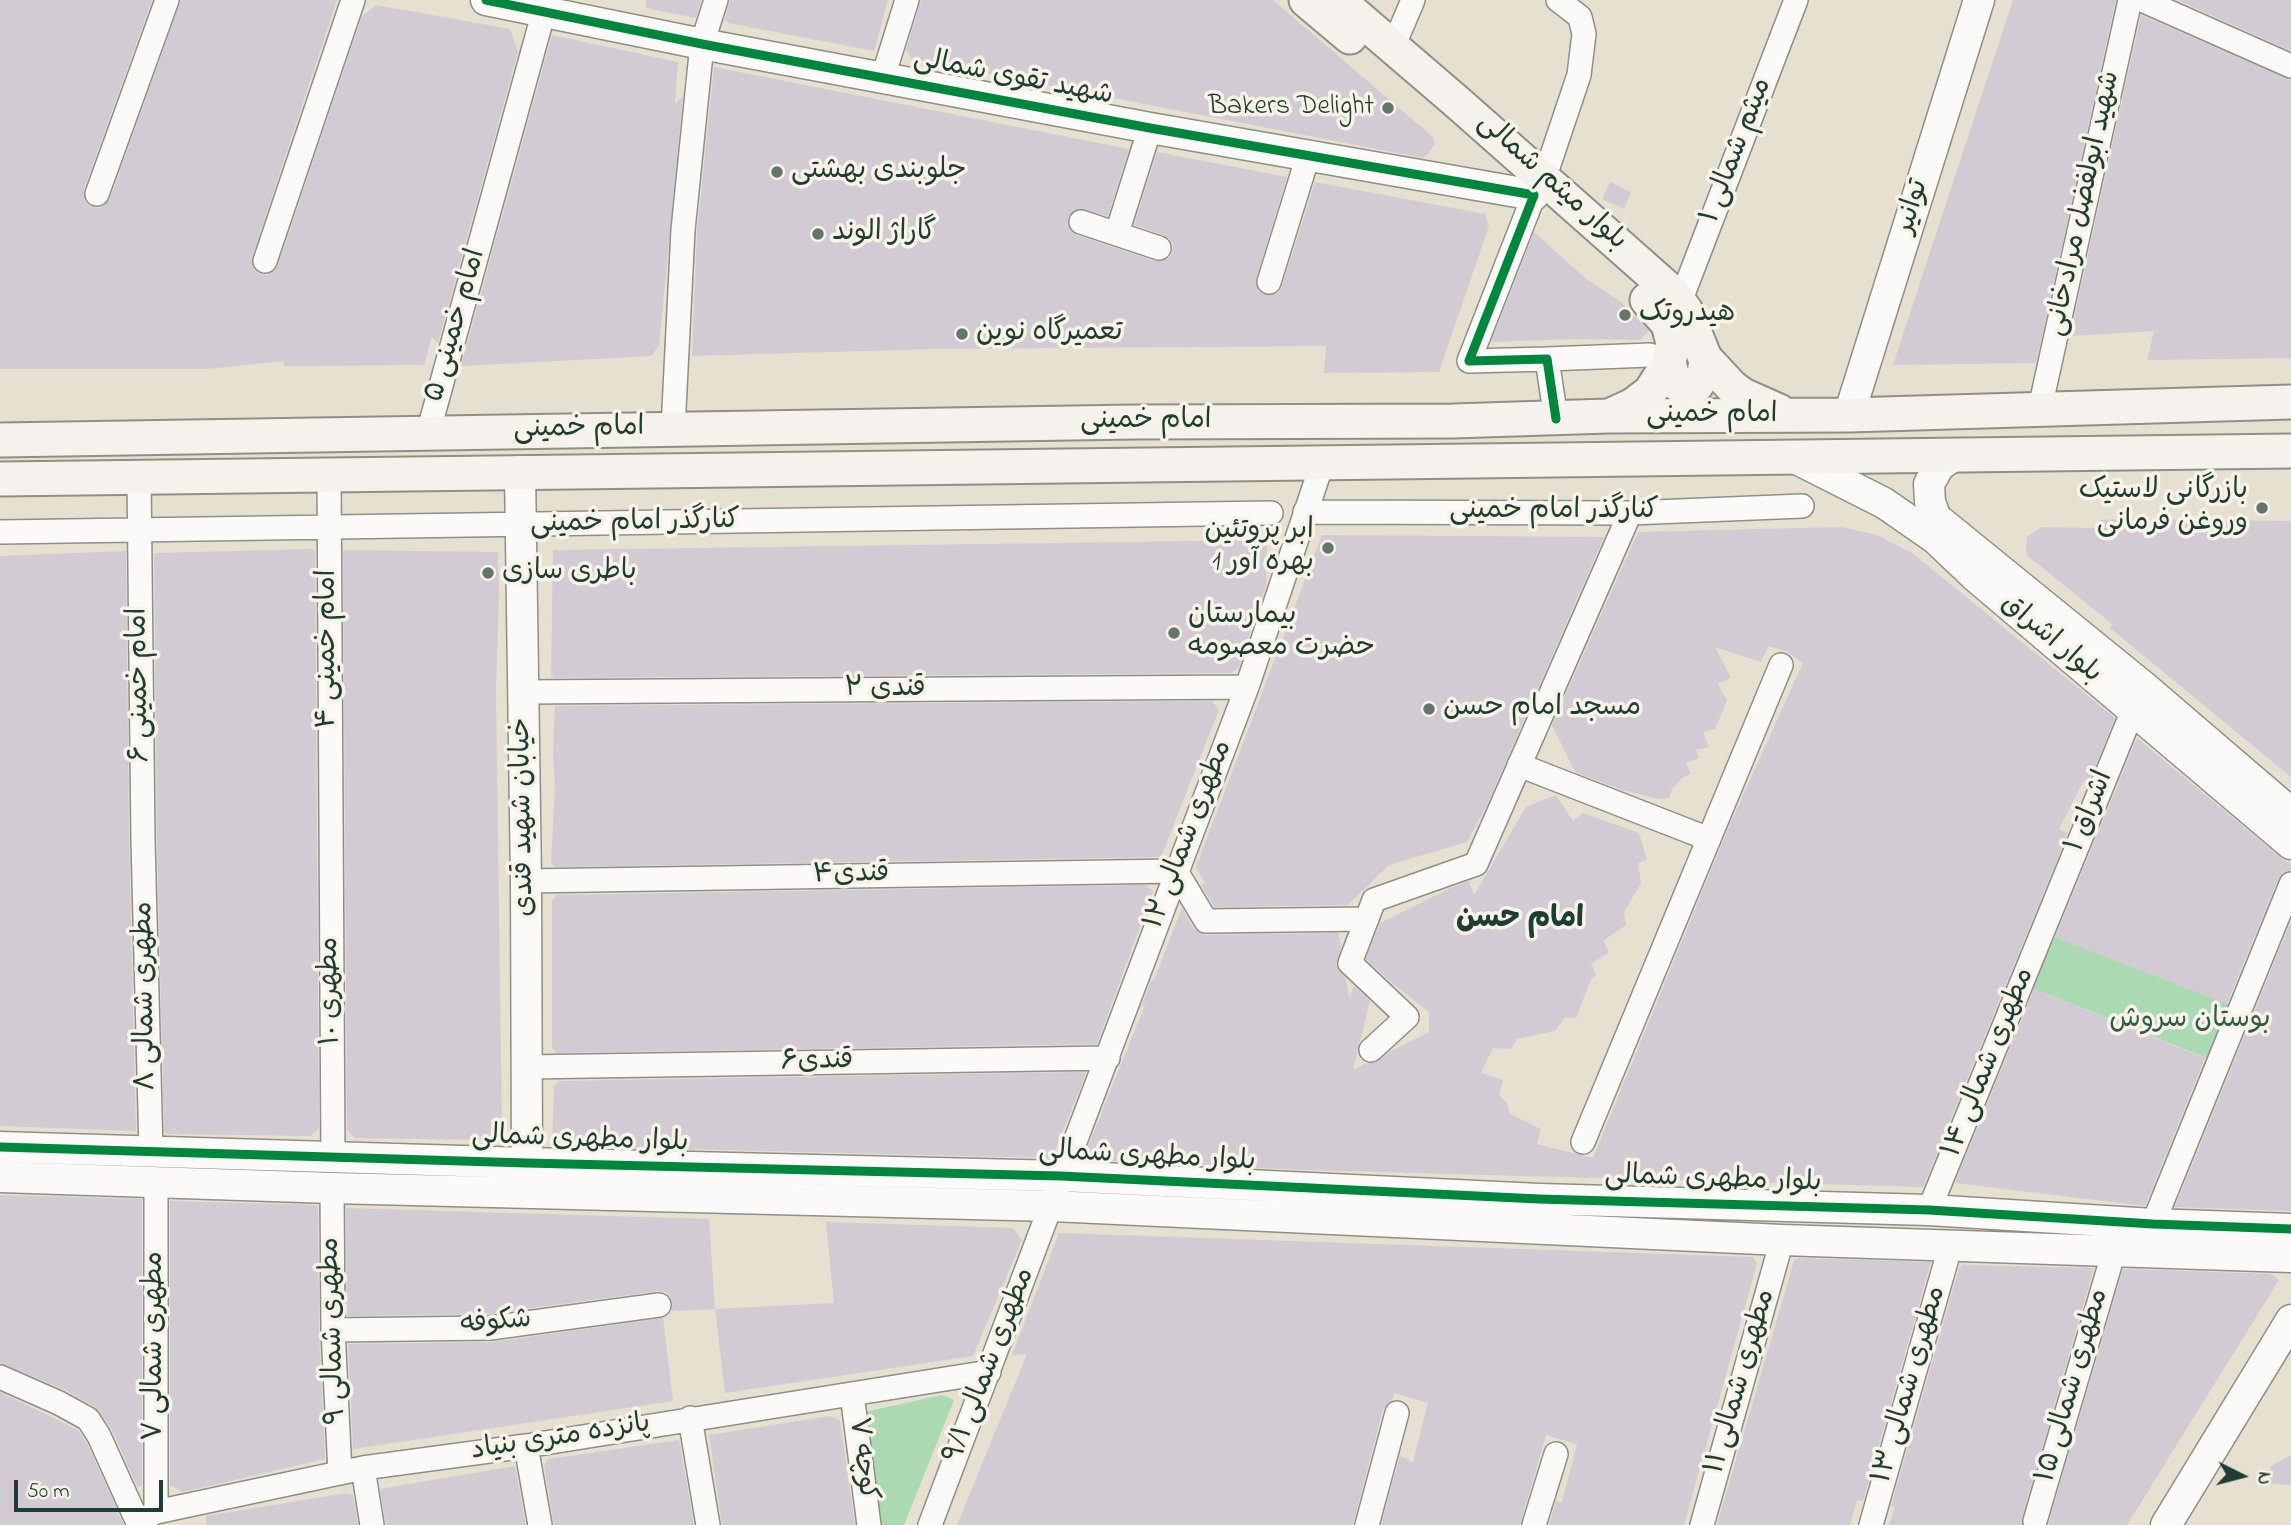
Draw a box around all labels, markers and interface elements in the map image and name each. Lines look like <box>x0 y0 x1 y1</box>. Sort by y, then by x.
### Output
street label: شهید تقوی شمالی <box>910 43 1116 115</box>
street label: شهید ابولفضل مرادخانی <box>2040 68 2130 340</box>
street label: میثم شمالی ۱ <box>1695 74 1781 228</box>
place label: Bakers Delight <box>1208 91 1374 125</box>
marker: Bakers Delight <box>1380 100 1396 116</box>
street label: بلوار میثم شمالی <box>1469 107 1633 259</box>
place label: جلوبندی بهشتی <box>791 155 967 189</box>
marker: جلوبندی بهشتی <box>769 164 785 180</box>
street label: توانیر <box>1890 176 1938 238</box>
place label: گاراژ الوند <box>832 217 937 251</box>
marker: گاراژ الوند <box>810 226 826 242</box>
street label: امام خمینی ۵ <box>419 246 495 406</box>
place label: هیدروتک <box>1639 298 1735 332</box>
marker: هیدروتک <box>1617 307 1633 323</box>
place label: تعمیرگاه نوین <box>976 317 1123 351</box>
marker: تعمیرگاه نوین <box>954 326 970 342</box>
street label: امام خمینی <box>1646 399 1778 433</box>
street label: امام خمینی <box>1080 405 1212 439</box>
street label: امام خمینی <box>513 412 645 448</box>
place label: بازرگانی لاستیک وروغن فرمانی <box>2079 475 2248 541</box>
street label: کنارگذر امام خمینی <box>1449 495 1659 529</box>
marker: بازرگانی لاستیک وروغن فرمانی <box>2254 500 2270 516</box>
street label: کنارگذر امام خمینی <box>530 505 740 543</box>
place label: ابر پروتئین بهره آور 1 <box>1205 515 1314 581</box>
marker: ابر پروتئین بهره آور 1 <box>1320 540 1336 556</box>
place label: باطری سازی <box>502 556 637 590</box>
marker: باطری سازی <box>480 565 496 581</box>
street label: امام خمینی ۴ <box>312 569 346 729</box>
street label: بلوار اشراق <box>1993 588 2107 692</box>
place label: بیمارستان حضرت معصومه <box>1188 600 1375 666</box>
street label: امام خمینی ۶ <box>123 607 159 763</box>
marker: بیمارستان حضرت معصومه <box>1166 625 1182 641</box>
street label: قندی ۲ <box>844 673 926 707</box>
place label: مسجد امام حسن <box>1443 692 1641 726</box>
marker: مسجد امام حسن <box>1421 701 1437 717</box>
street label: خیابان شهید قندی <box>506 717 544 917</box>
street label: مطهری شمالی ۱۲ <box>1139 736 1241 934</box>
street label: اشراق ۱ <box>2060 766 2122 858</box>
street label: قندی۴ <box>812 859 890 893</box>
street label: مطهری شمالی ۸ <box>129 901 165 1091</box>
district label: امام حسن <box>1456 903 1584 939</box>
street label: مطهری ۱۰ <box>314 936 350 1046</box>
street label: مطهری شمالی ۱۴ <box>1937 963 2043 1163</box>
park label: بوستان سروش <box>2109 1004 2271 1038</box>
street label: قندی۶ <box>780 1046 854 1080</box>
street label: بلوار مطهری شمالی <box>471 1120 689 1162</box>
street label: بلوار مطهری شمالی <box>1038 1136 1256 1180</box>
street label: بلوار مطهری شمالی <box>1604 1160 1822 1202</box>
street label: مطهری شمالی ۹ <box>315 1237 355 1425</box>
street label: مطهری شمالی ۷ <box>139 1251 173 1441</box>
street label: مطهری شمالی ۹/۱ <box>938 1264 1044 1468</box>
street label: مطهری شمالی ۱۳ <box>1867 1283 1955 1487</box>
street label: مطهری شمالی ۱۵ <box>2030 1285 2118 1487</box>
street label: مطهری شمالی ۱۱ <box>1700 1286 1784 1478</box>
street label: شکوفه <box>459 1304 533 1344</box>
street label: پانزده متری بنیاد <box>469 1408 653 1470</box>
street label: کوچه ۷ <box>839 1415 883 1503</box>
north arrow <box>2207 1441 2277 1511</box>
scale bar <box>18 1466 166 1510</box>
text: N <box>2249 1470 2277 1486</box>
text: 50 m <box>27 1477 70 1507</box>

